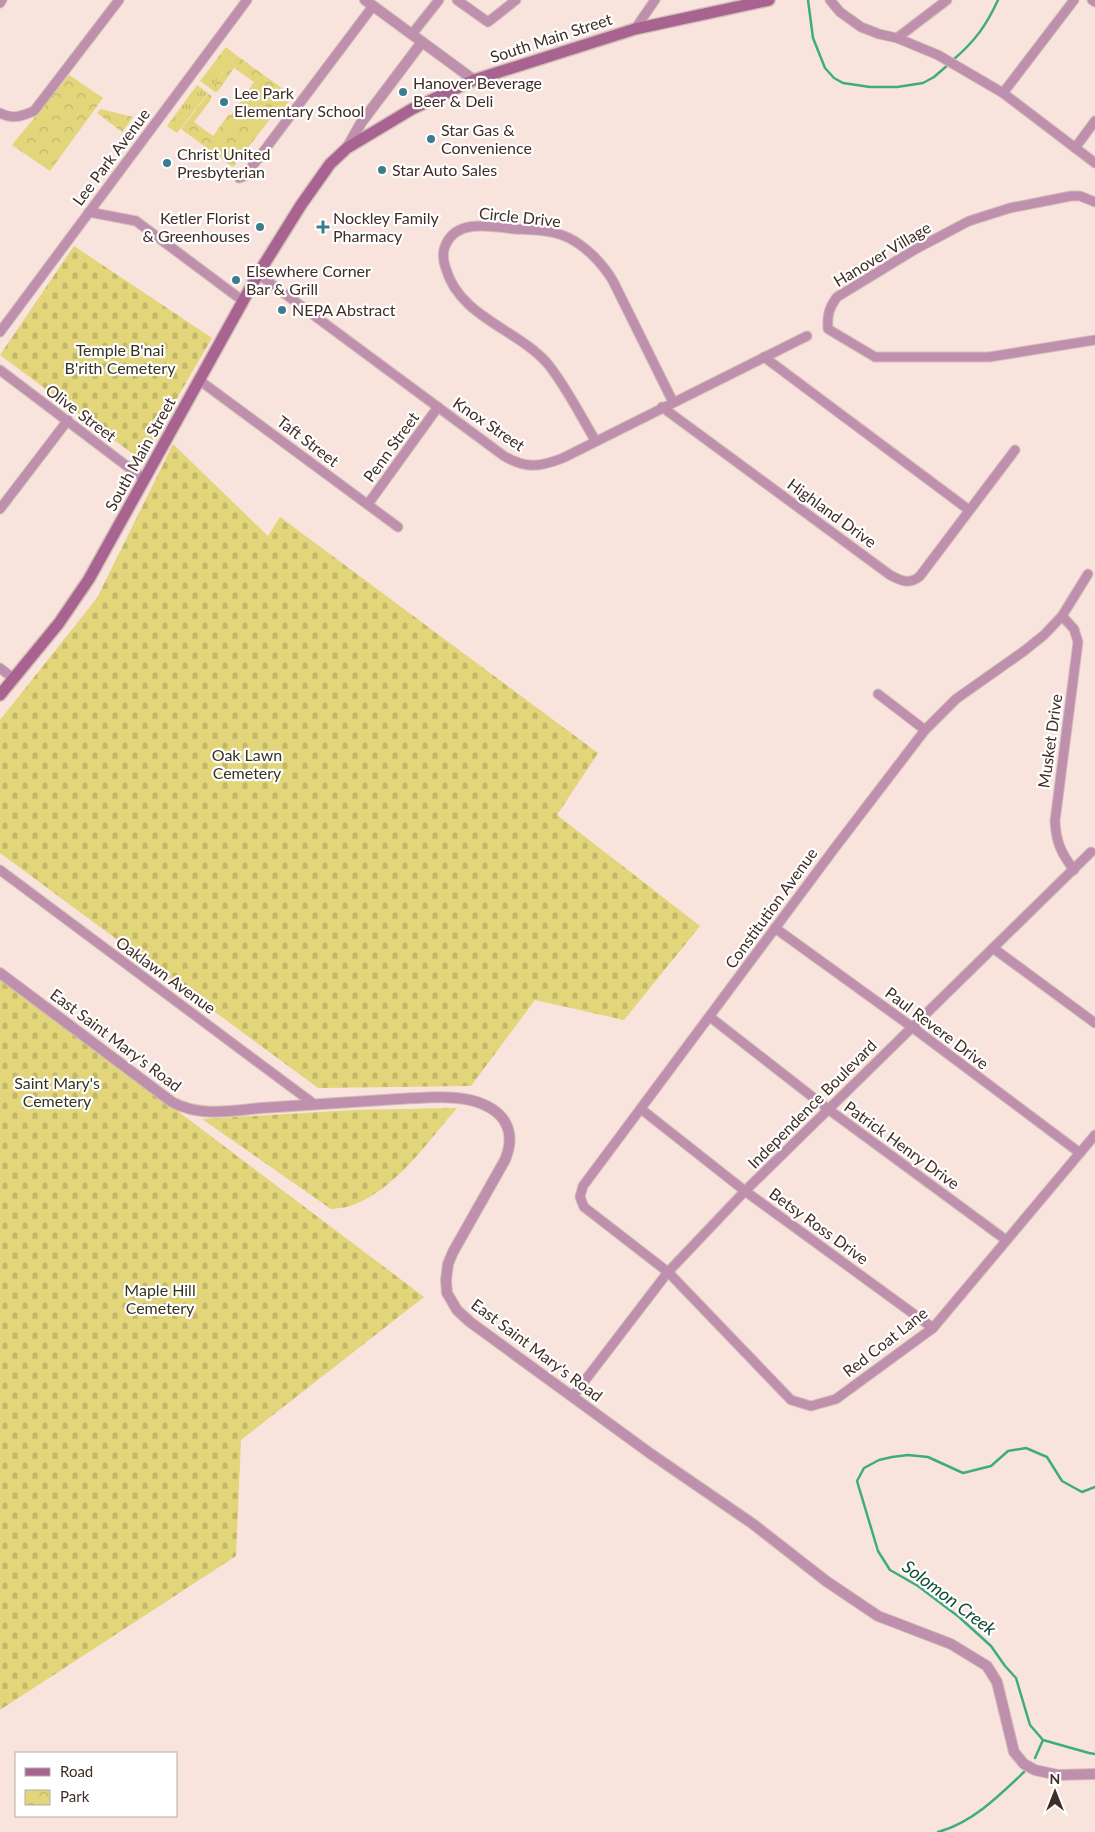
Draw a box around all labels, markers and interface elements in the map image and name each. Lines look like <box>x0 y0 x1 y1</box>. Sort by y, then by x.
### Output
street label: South Main Street <box>488 9 614 66</box>
place label: Hanover Beverage Beer & Deli <box>413 73 542 110</box>
place label: Lee Park Elementary School <box>234 83 364 120</box>
marker: Hanover Beverage Beer & Deli <box>397 86 409 98</box>
marker: Lee Park Elementary School <box>218 96 230 108</box>
street label: Lee Park Avenue <box>68 104 153 209</box>
place label: Star Gas & Convenience <box>441 120 532 157</box>
marker: Star Gas & Convenience <box>425 133 437 145</box>
place label: Christ United Presbyterian <box>177 144 270 181</box>
marker: Christ United Presbyterian <box>161 157 173 169</box>
place label: Star Auto Sales <box>392 160 497 179</box>
marker: Star Auto Sales <box>376 164 388 176</box>
street label: Circle Drive <box>478 203 562 230</box>
place label: Ketler Florist & Greenhouses <box>142 208 250 245</box>
place label: Nockley Family Pharmacy <box>333 208 439 245</box>
street label: Hanover Village <box>830 217 934 290</box>
marker: Ketler Florist & Greenhouses <box>254 221 266 233</box>
marker: Nockley Family Pharmacy <box>317 221 329 233</box>
place label: Elsewhere Corner Bar & Grill <box>246 261 371 298</box>
marker: Elsewhere Corner Bar & Grill <box>230 274 242 286</box>
place label: NEPA Abstract <box>292 300 396 319</box>
marker: NEPA Abstract <box>276 304 288 316</box>
park label: Temple B'nai B'rith Cemetery <box>65 340 176 377</box>
street label: Olive Street <box>42 380 120 445</box>
street label: South Main Street <box>100 393 179 514</box>
street label: Knox Street <box>450 393 529 455</box>
street label: Penn Street <box>359 408 422 485</box>
street label: Taft Street <box>274 411 343 470</box>
street label: Highland Drive <box>784 474 880 551</box>
street label: Musket Drive <box>1034 693 1065 789</box>
park label: Oak Lawn Cemetery <box>212 745 282 782</box>
street label: Constitution Avenue <box>720 844 821 972</box>
street label: Oaklawn Avenue <box>113 932 220 1017</box>
street label: Paul Revere Drive <box>882 983 993 1073</box>
street label: East Saint Mary's Road <box>47 984 186 1095</box>
street label: Independence Boulevard <box>743 1035 880 1172</box>
park label: Saint Mary's Cemetery <box>14 1073 100 1110</box>
street label: Patrick Henry Drive <box>841 1096 964 1193</box>
street label: Betsy Ross Drive <box>766 1183 873 1268</box>
park label: Maple Hill Cemetery <box>124 1280 196 1317</box>
street label: East Saint Mary's Road <box>468 1294 607 1405</box>
street label: Red Coat Lane <box>839 1303 931 1380</box>
water label: Solomon Creek <box>898 1555 1001 1640</box>
legend <box>15 1752 178 1817</box>
text: Road <box>60 1762 93 1780</box>
north arrow <box>1030 1767 1080 1817</box>
text: N <box>1050 1770 1060 1787</box>
text: Park <box>60 1787 90 1805</box>

